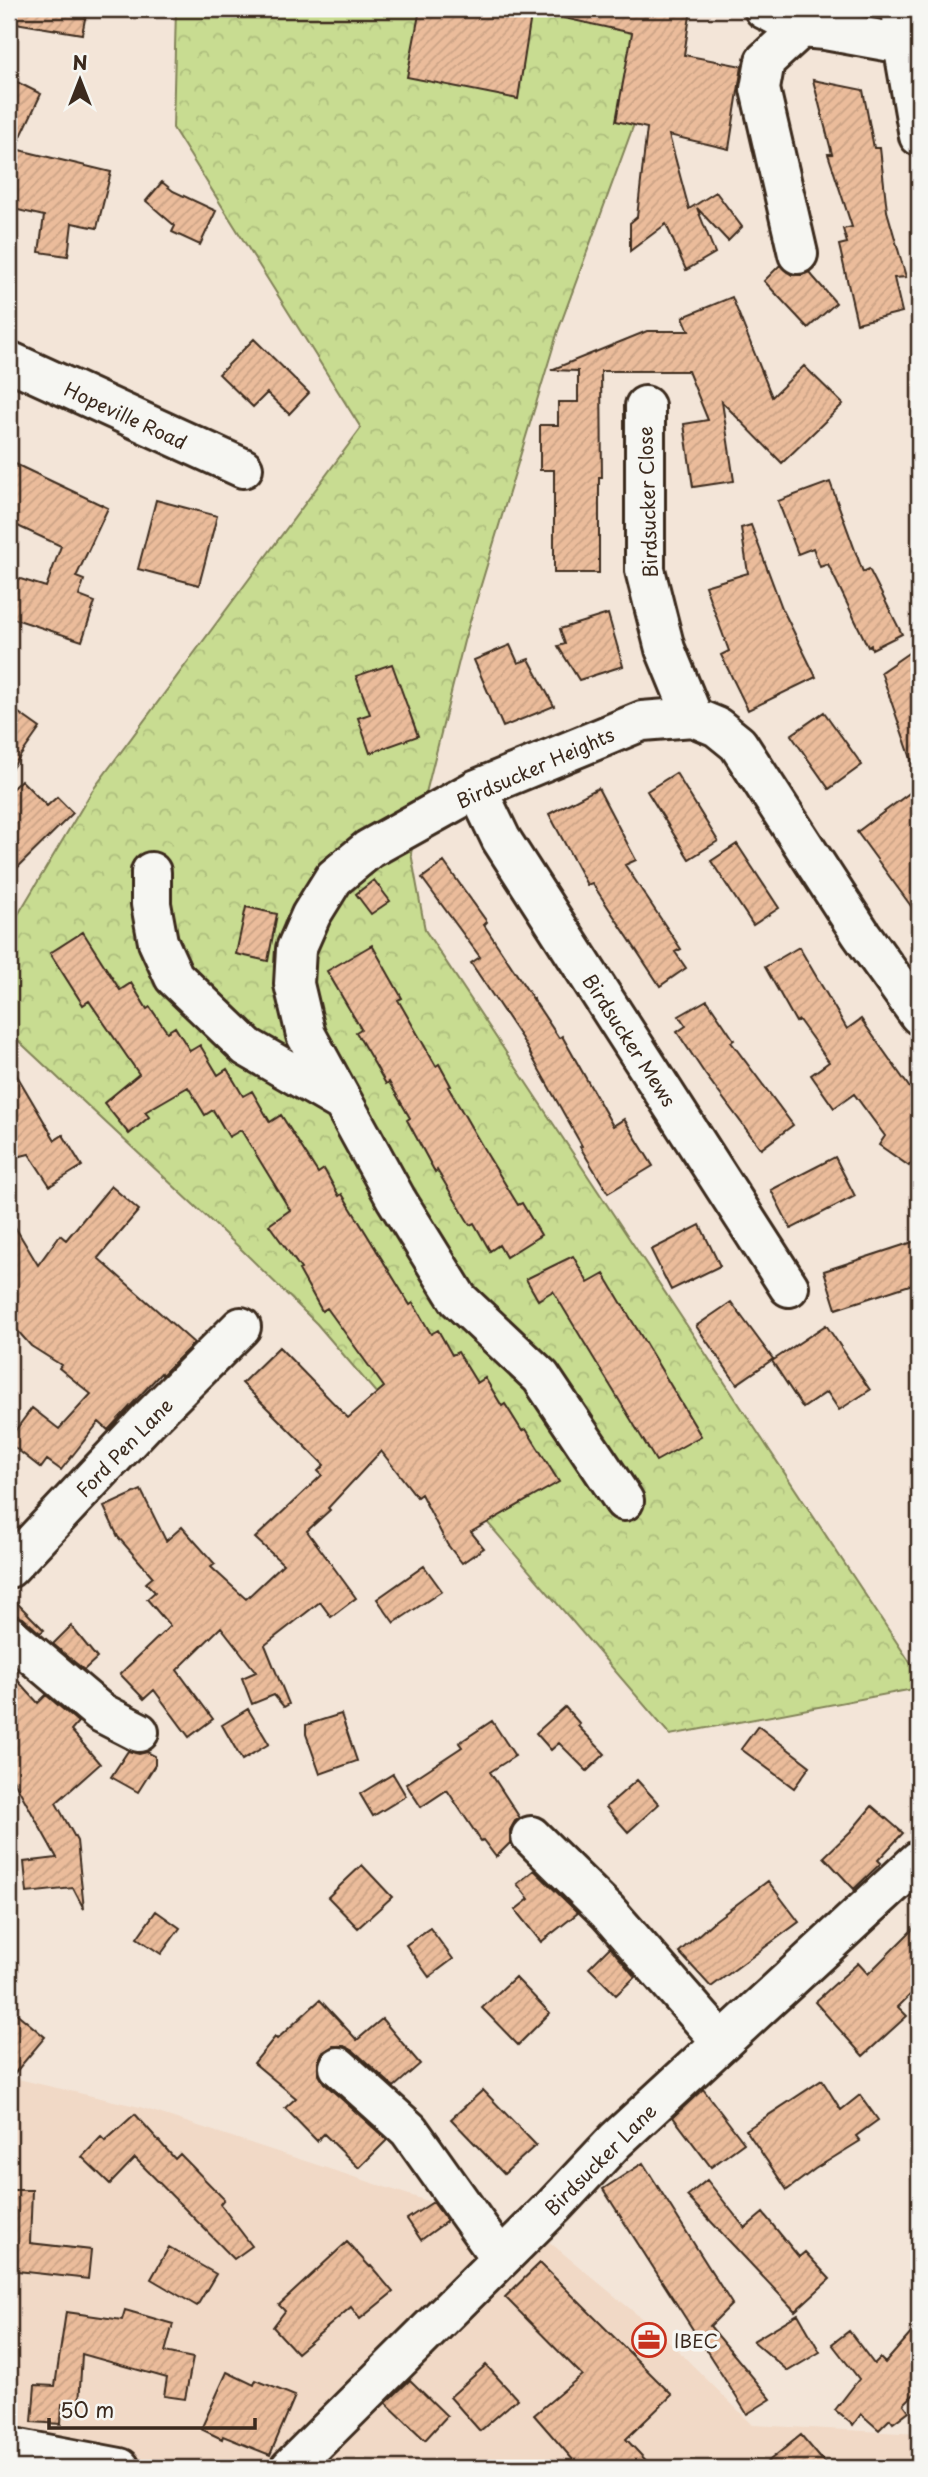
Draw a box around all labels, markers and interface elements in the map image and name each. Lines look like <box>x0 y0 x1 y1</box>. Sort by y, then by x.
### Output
north arrow <box>46 46 116 116</box>
text: N <box>72 48 88 76</box>
street label: Hopeville Road <box>60 374 192 456</box>
street label: Birdsucker Close <box>630 426 664 578</box>
street label: Birdsucker Heights <box>452 720 618 814</box>
street label: Birdsucker Mews <box>577 968 683 1112</box>
street label: Ford Pen Lane <box>69 1391 179 1503</box>
street label: Birdsucker Lane <box>538 2097 662 2221</box>
office icon: IBEC <box>630 2321 668 2359</box>
place label: IBEC <box>674 2326 718 2354</box>
scale bar <box>49 2386 256 2430</box>
text: 50 m <box>60 2393 114 2425</box>

